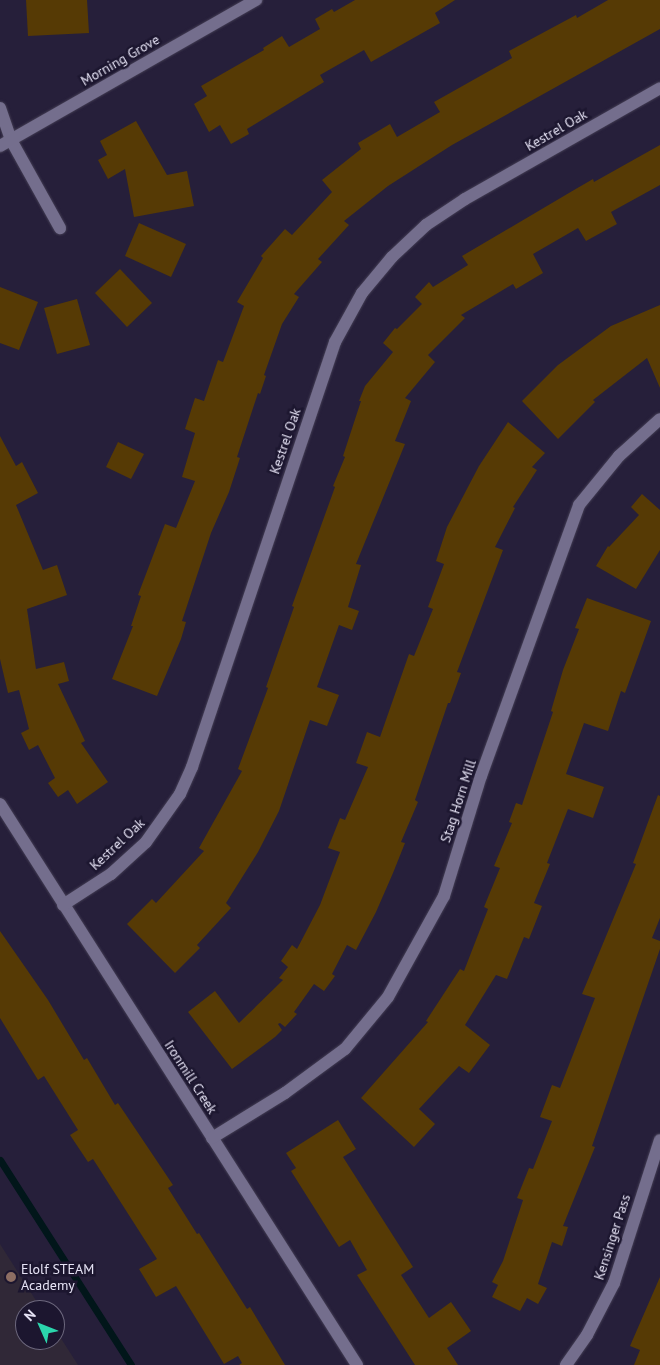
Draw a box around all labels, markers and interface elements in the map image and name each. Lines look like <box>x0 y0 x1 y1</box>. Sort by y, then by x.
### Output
street label: Morning Grove <box>78 31 162 89</box>
street label: Kestrel Oak <box>522 106 590 154</box>
street label: Kestrel Oak <box>266 406 304 476</box>
street label: Stag Horn Mill <box>437 757 479 845</box>
street label: Kestrel Oak <box>86 814 148 874</box>
street label: Ironmill Creek <box>161 1037 221 1117</box>
street label: Kensinger Pass <box>590 1192 634 1282</box>
place label: Elolf STEAM Academy <box>21 1261 94 1294</box>
marker: Elolf STEAM Academy <box>5 1271 17 1283</box>
north arrow <box>15 1300 65 1350</box>
text: N <box>20 1306 40 1325</box>

